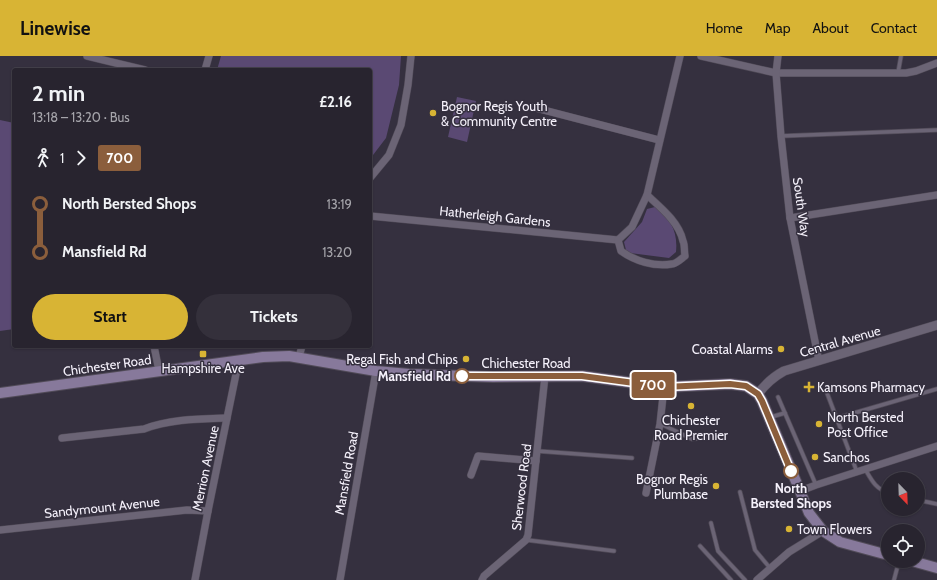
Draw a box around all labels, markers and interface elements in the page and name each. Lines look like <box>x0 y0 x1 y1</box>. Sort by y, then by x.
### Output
text: Linewise <box>20 17 91 40</box>
text: Home <box>706 19 743 37</box>
text: Map <box>765 19 790 37</box>
text: About <box>812 19 849 37</box>
text: Contact <box>871 19 917 37</box>
text: 2 min <box>32 80 85 107</box>
text: £2.16 <box>319 93 352 111</box>
place label: Bognor Regis Youth & Community Centre <box>441 98 557 129</box>
marker: Bognor Regis Youth & Community Centre <box>428 108 438 118</box>
text: 13:18 – 13:20 · Bus <box>32 109 130 125</box>
icon: walk <box>32 147 54 169</box>
icon: forward <box>70 147 92 169</box>
text: 700 <box>106 149 133 167</box>
text: 1 <box>60 150 64 166</box>
street label: South Way <box>790 176 814 238</box>
text: North Bersted Shops <box>62 195 196 213</box>
text: 13:19 <box>326 196 352 212</box>
street label: Hatherleigh Gardens <box>439 202 552 230</box>
text: Mansfield Rd <box>62 243 147 261</box>
text: 13:20 <box>322 244 352 260</box>
button: Start <box>32 294 188 340</box>
button: Tickets <box>196 294 352 340</box>
street label: Central Avenue <box>798 322 883 360</box>
place label: Coastal Alarms <box>692 341 774 357</box>
marker: Coastal Alarms <box>776 344 786 354</box>
marker: Hampshire Ave <box>198 349 208 359</box>
street label: Chichester Road <box>62 351 152 379</box>
place label: Regal Fish and Chips <box>346 351 459 367</box>
marker: Regal Fish and Chips <box>461 354 471 364</box>
street label: Chichester Road <box>481 355 571 371</box>
place label: Hampshire Ave <box>161 360 245 376</box>
place label: Mansfield Rd <box>378 368 451 384</box>
marker: Mansfield Rd <box>454 368 470 384</box>
line badge: 700 <box>630 372 676 398</box>
text: 700 <box>640 376 666 394</box>
place label: Kamsons Pharmacy <box>817 379 925 395</box>
marker: Kamsons Pharmacy <box>804 382 814 392</box>
marker: Chichester Road Premier <box>686 401 696 411</box>
place label: North Bersted Post Office <box>827 409 904 440</box>
place label: Chichester Road Premier <box>654 412 729 443</box>
marker: North Bersted Post Office <box>814 419 824 429</box>
street label: Merrion Avenue <box>188 424 222 512</box>
street label: Mansfield Road <box>331 430 361 516</box>
street label: Sherwood Road <box>508 443 534 531</box>
place label: Sanchos <box>823 449 870 465</box>
marker: Sanchos <box>810 452 820 462</box>
marker: North Bersted Shops <box>783 463 799 479</box>
place label: Bognor Regis Plumbase <box>636 471 709 502</box>
north arrow <box>881 472 925 516</box>
map controls <box>881 472 925 568</box>
place label: North Bersted Shops <box>750 480 832 511</box>
marker: Bognor Regis Plumbase <box>711 481 721 491</box>
street label: Sandymount Avenue <box>44 493 161 521</box>
place label: Town Flowers <box>797 521 873 537</box>
marker: Town Flowers <box>784 524 794 534</box>
button: locate <box>881 524 925 568</box>

